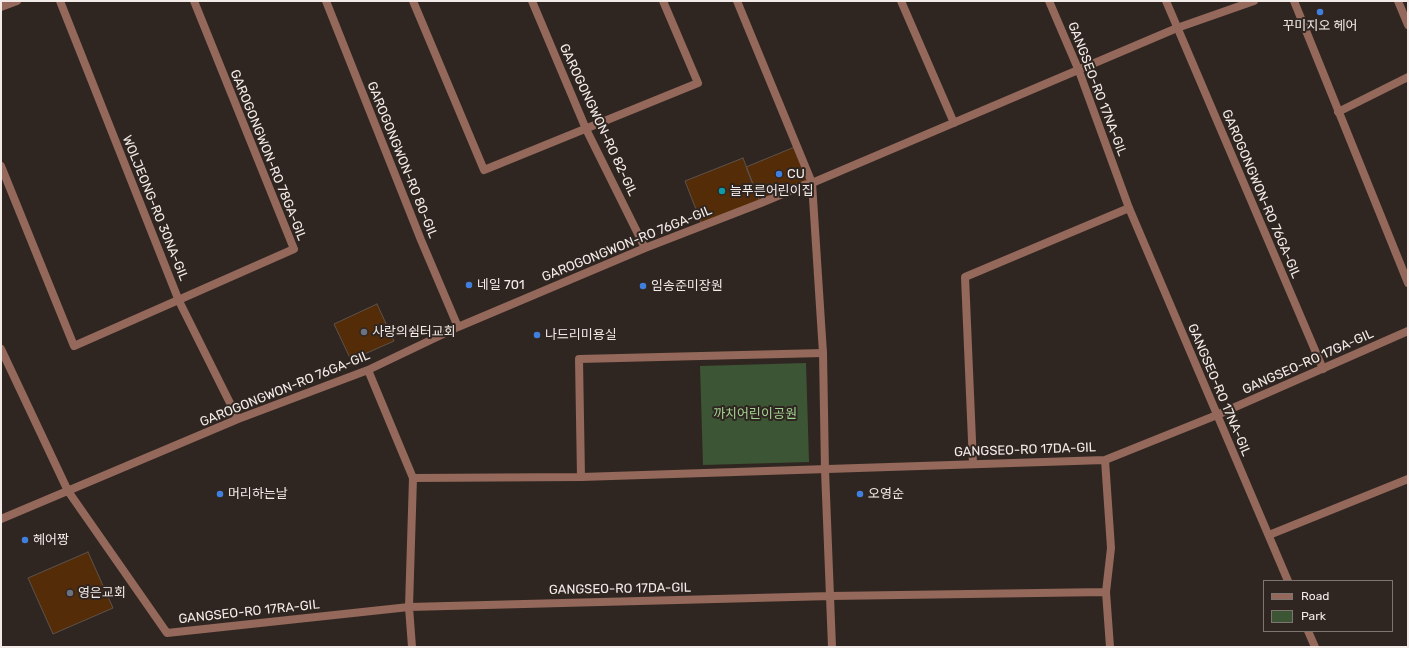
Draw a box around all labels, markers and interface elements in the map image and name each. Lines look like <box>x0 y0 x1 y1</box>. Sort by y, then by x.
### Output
marker: 꾸미지오 헤어 <box>1315 7 1325 17</box>
place label: 꾸미지오 헤어 <box>1283 18 1357 34</box>
street label: GANGSEO-RO 17NA-GIL <box>1064 20 1130 158</box>
street label: GAROGONGWON-RO 82-GIL <box>556 41 640 199</box>
street label: GAROGONGWON-RO 78GA-GIL <box>227 67 309 243</box>
street label: GAROGONGWON-RO 80-GIL <box>363 79 441 241</box>
street label: GAROGONGWON-RO 76GA-GIL <box>1218 107 1304 281</box>
street label: WOLJEONG-RO 30NA-GIL <box>119 133 191 283</box>
place label: CU <box>787 166 805 182</box>
marker: CU <box>774 169 784 179</box>
place label: 늘푸른어린이집 <box>730 183 814 199</box>
marker: 늘푸른어린이집 <box>717 186 727 196</box>
street label: GAROGONGWON-RO 76GA-GIL <box>540 203 714 285</box>
place label: 네일 701 <box>477 277 525 293</box>
place label: 임송준미장원 <box>651 278 723 294</box>
marker: 네일 701 <box>464 280 474 290</box>
marker: 임송준미장원 <box>638 281 648 291</box>
street label: GANGSEO-RO 17NA-GIL <box>1184 321 1254 459</box>
place label: 사랑의쉼터교회 <box>372 324 456 340</box>
street label: GANGSEO-RO 17GA-GIL <box>1240 326 1376 398</box>
marker: 사랑의쉼터교회 <box>359 327 369 337</box>
place label: 나드리미용실 <box>545 327 617 343</box>
marker: 나드리미용실 <box>532 330 542 340</box>
street label: GAROGONGWON-RO 76GA-GIL <box>198 348 372 430</box>
park label: 까치어린이공원 <box>713 406 797 422</box>
street label: GANGSEO-RO 17DA-GIL <box>954 440 1096 460</box>
place label: 머리하는날 <box>228 486 288 502</box>
place label: 오영순 <box>868 486 904 502</box>
marker: 머리하는날 <box>215 489 225 499</box>
marker: 오영순 <box>855 489 865 499</box>
place label: 헤어짱 <box>33 532 69 548</box>
marker: 헤어짱 <box>20 535 30 545</box>
street label: GANGSEO-RO 17DA-GIL <box>549 580 691 598</box>
legend <box>1263 580 1393 632</box>
place label: 영은교회 <box>78 585 126 601</box>
marker: 영은교회 <box>65 588 75 598</box>
text: Road <box>1301 589 1329 603</box>
street label: GANGSEO-RO 17RA-GIL <box>178 597 320 627</box>
text: Park <box>1301 609 1326 623</box>

